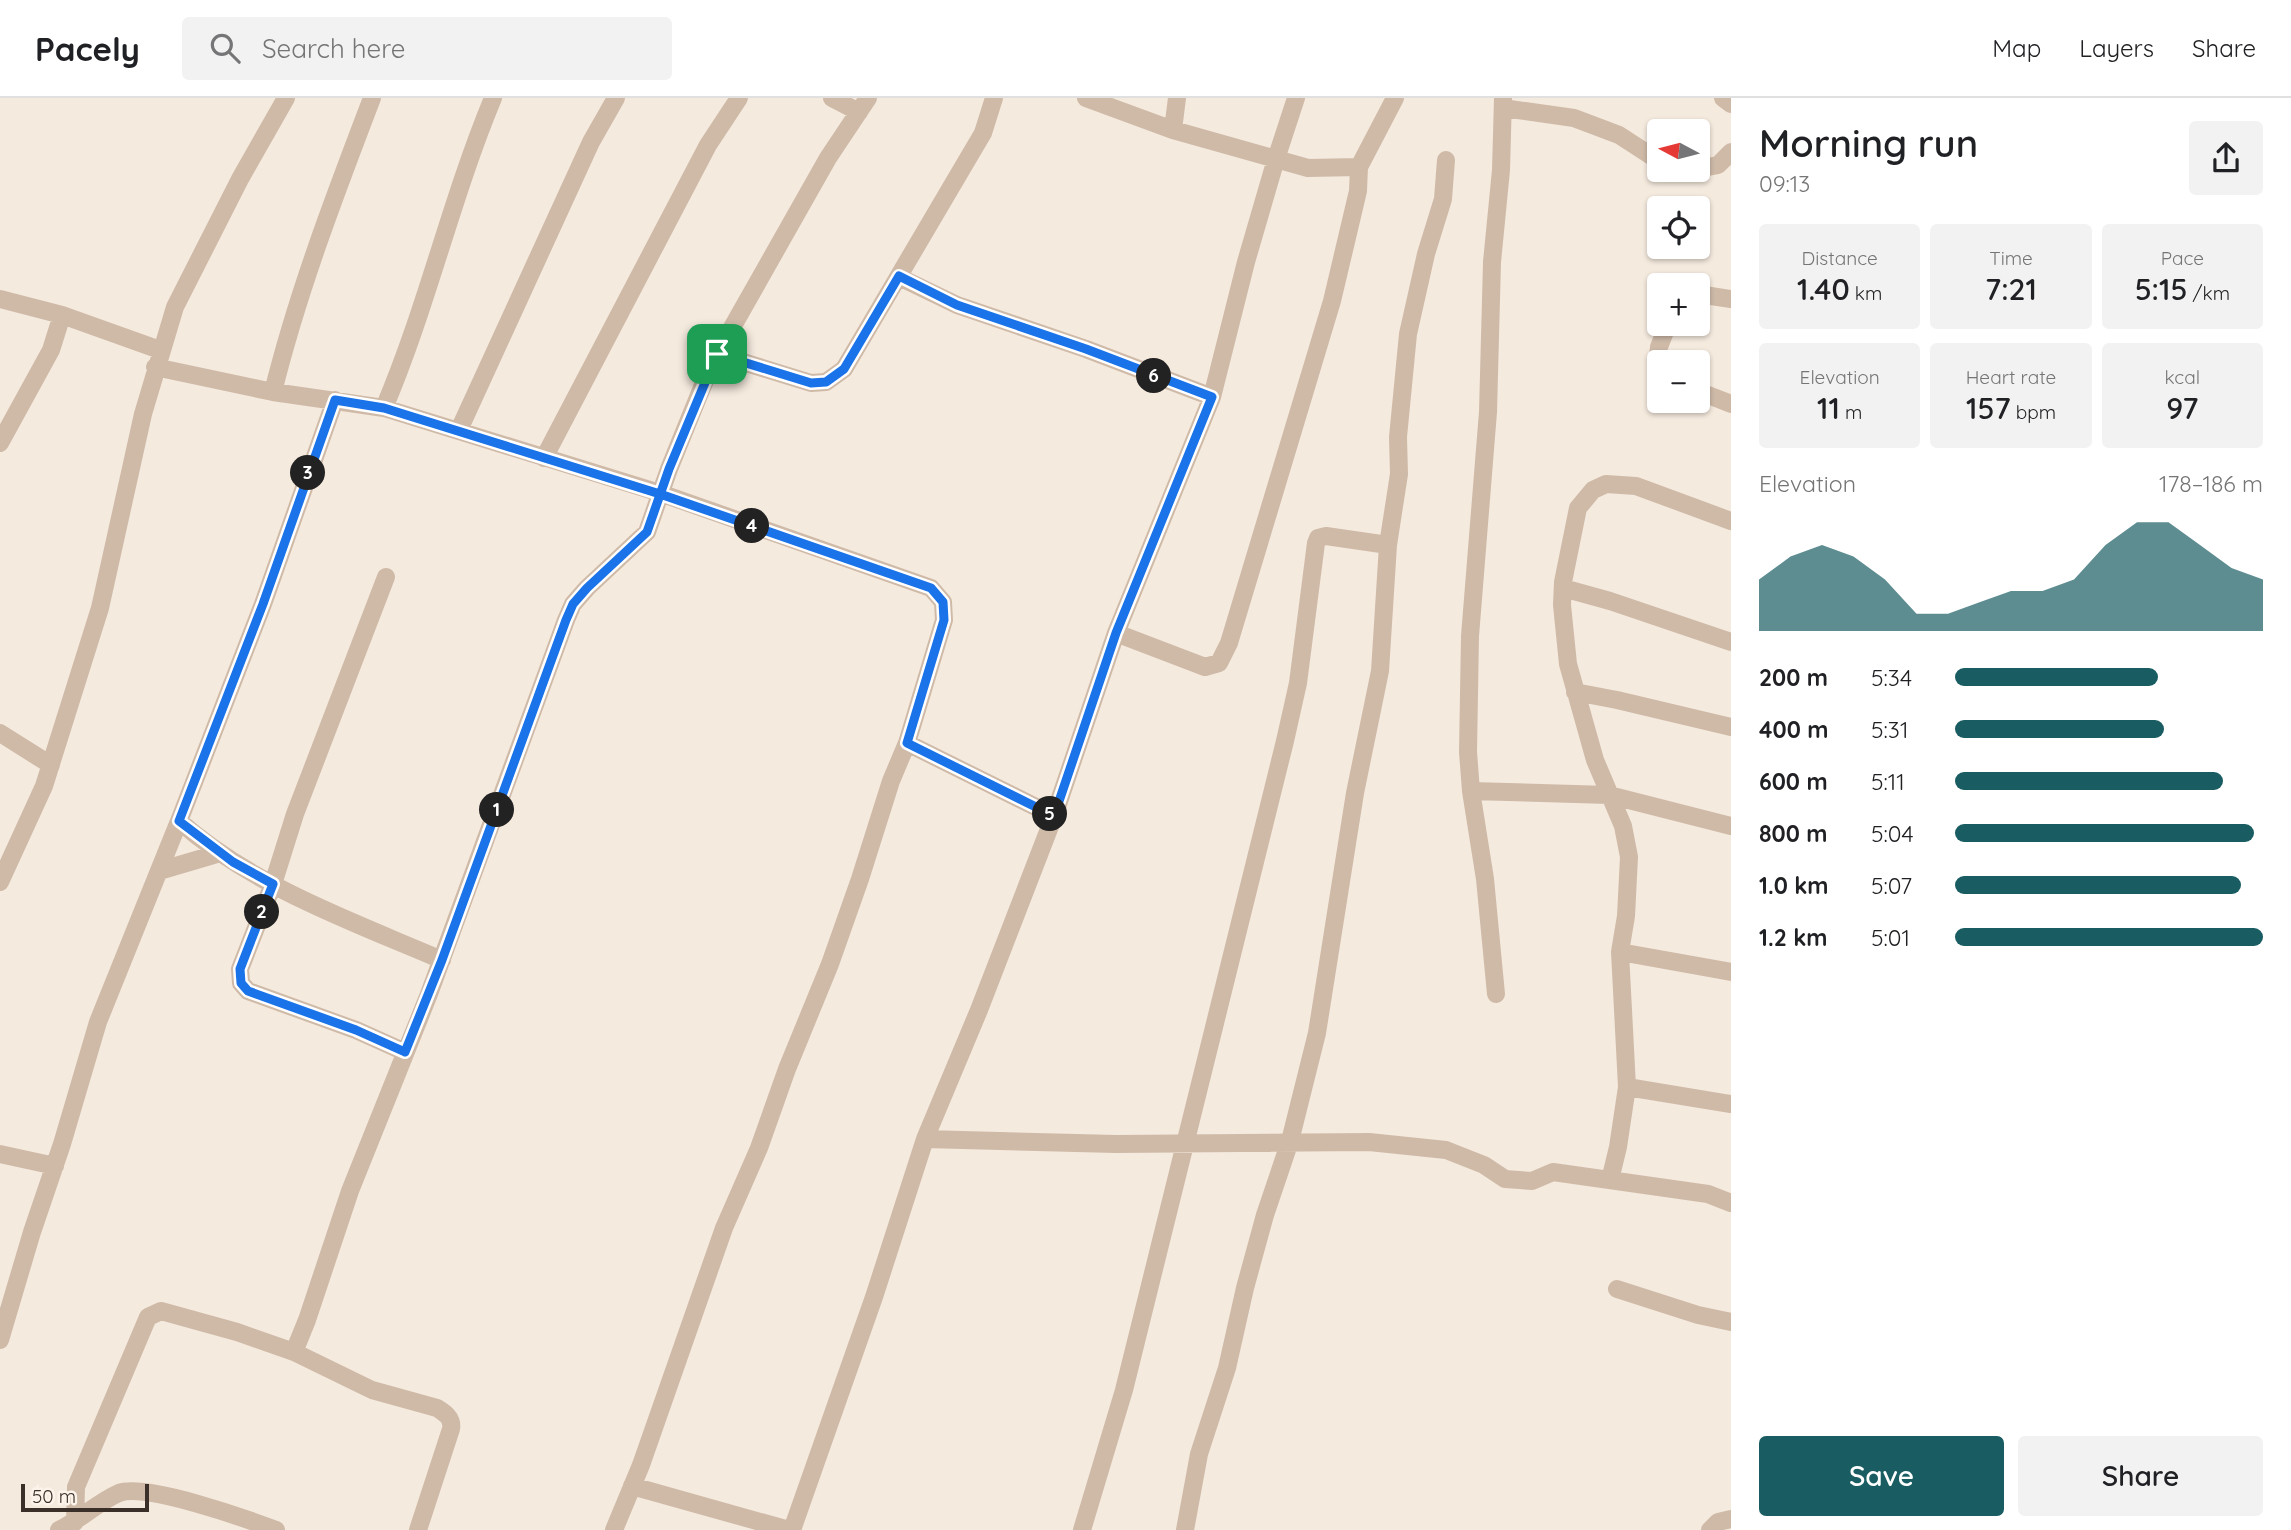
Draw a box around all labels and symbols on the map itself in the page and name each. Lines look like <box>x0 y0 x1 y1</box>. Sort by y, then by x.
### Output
north arrow <box>1647 119 1710 182</box>
pin <box>687 324 747 384</box>
pin: 6 <box>1136 358 1172 394</box>
pin: 3 <box>290 456 326 490</box>
pin: 4 <box>734 508 770 544</box>
pin: 1 <box>480 792 514 828</box>
pin: 5 <box>1032 796 1068 832</box>
pin: 2 <box>244 894 280 930</box>
scale bar <box>21 1481 149 1513</box>

